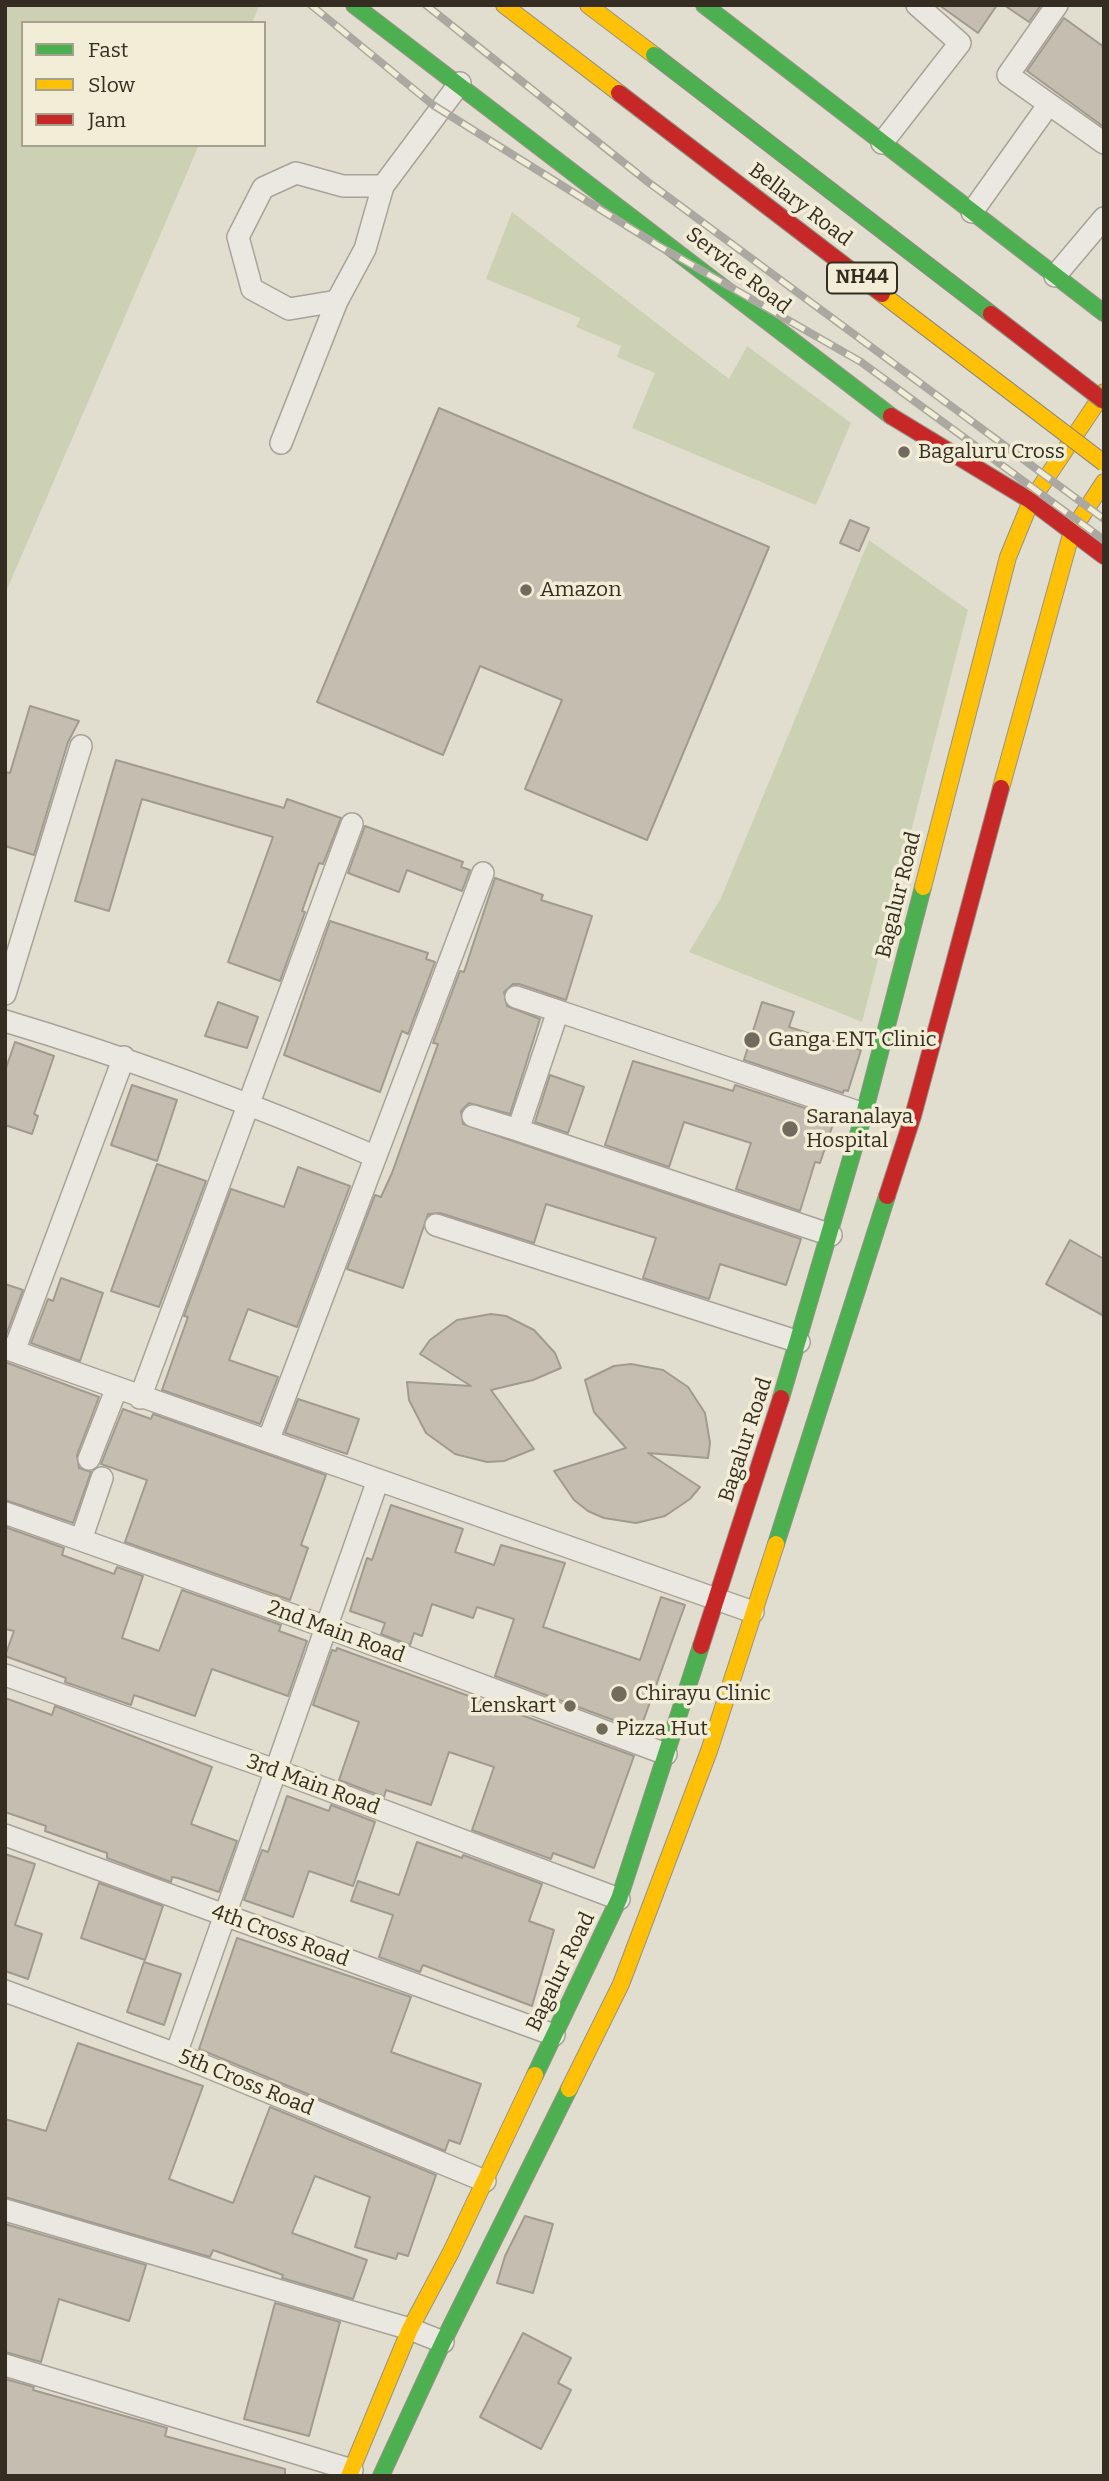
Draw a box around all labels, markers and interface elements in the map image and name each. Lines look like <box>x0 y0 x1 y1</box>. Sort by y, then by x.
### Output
legend <box>21 21 266 147</box>
text: Fast <box>88 37 128 63</box>
text: Slow <box>88 72 135 98</box>
text: Jam <box>88 107 126 133</box>
street label: Bellary Road <box>744 158 856 252</box>
street label: Service Road <box>681 222 795 320</box>
road number: NH44 <box>827 262 897 294</box>
place label: Bagaluru Cross <box>918 439 1065 465</box>
marker: Bagaluru Cross <box>896 444 912 460</box>
place label: Amazon <box>540 577 621 603</box>
marker: Amazon <box>518 582 534 598</box>
street label: Bagalur Road <box>871 829 927 961</box>
place label: Ganga ENT Clinic <box>768 1027 936 1053</box>
marker: Ganga ENT Clinic <box>742 1030 762 1050</box>
place label: Saranalaya Hospital <box>806 1104 913 1154</box>
marker: Saranalaya Hospital <box>780 1119 800 1139</box>
street label: Bagalur Road <box>714 1375 778 1505</box>
street label: 2nd Main Road <box>264 1595 408 1669</box>
place label: Chirayu Clinic <box>635 1681 771 1707</box>
marker: Chirayu Clinic <box>609 1684 629 1704</box>
place label: Lenskart <box>470 1693 556 1719</box>
marker: Lenskart <box>562 1698 578 1714</box>
place label: Pizza Hut <box>616 1716 708 1742</box>
marker: Pizza Hut <box>594 1721 610 1737</box>
street label: 3rd Main Road <box>243 1749 383 1821</box>
street label: 4th Cross Road <box>208 1899 352 1973</box>
street label: Bagalur Road <box>521 1908 601 2036</box>
street label: 5th Cross Road <box>175 2044 317 2122</box>

